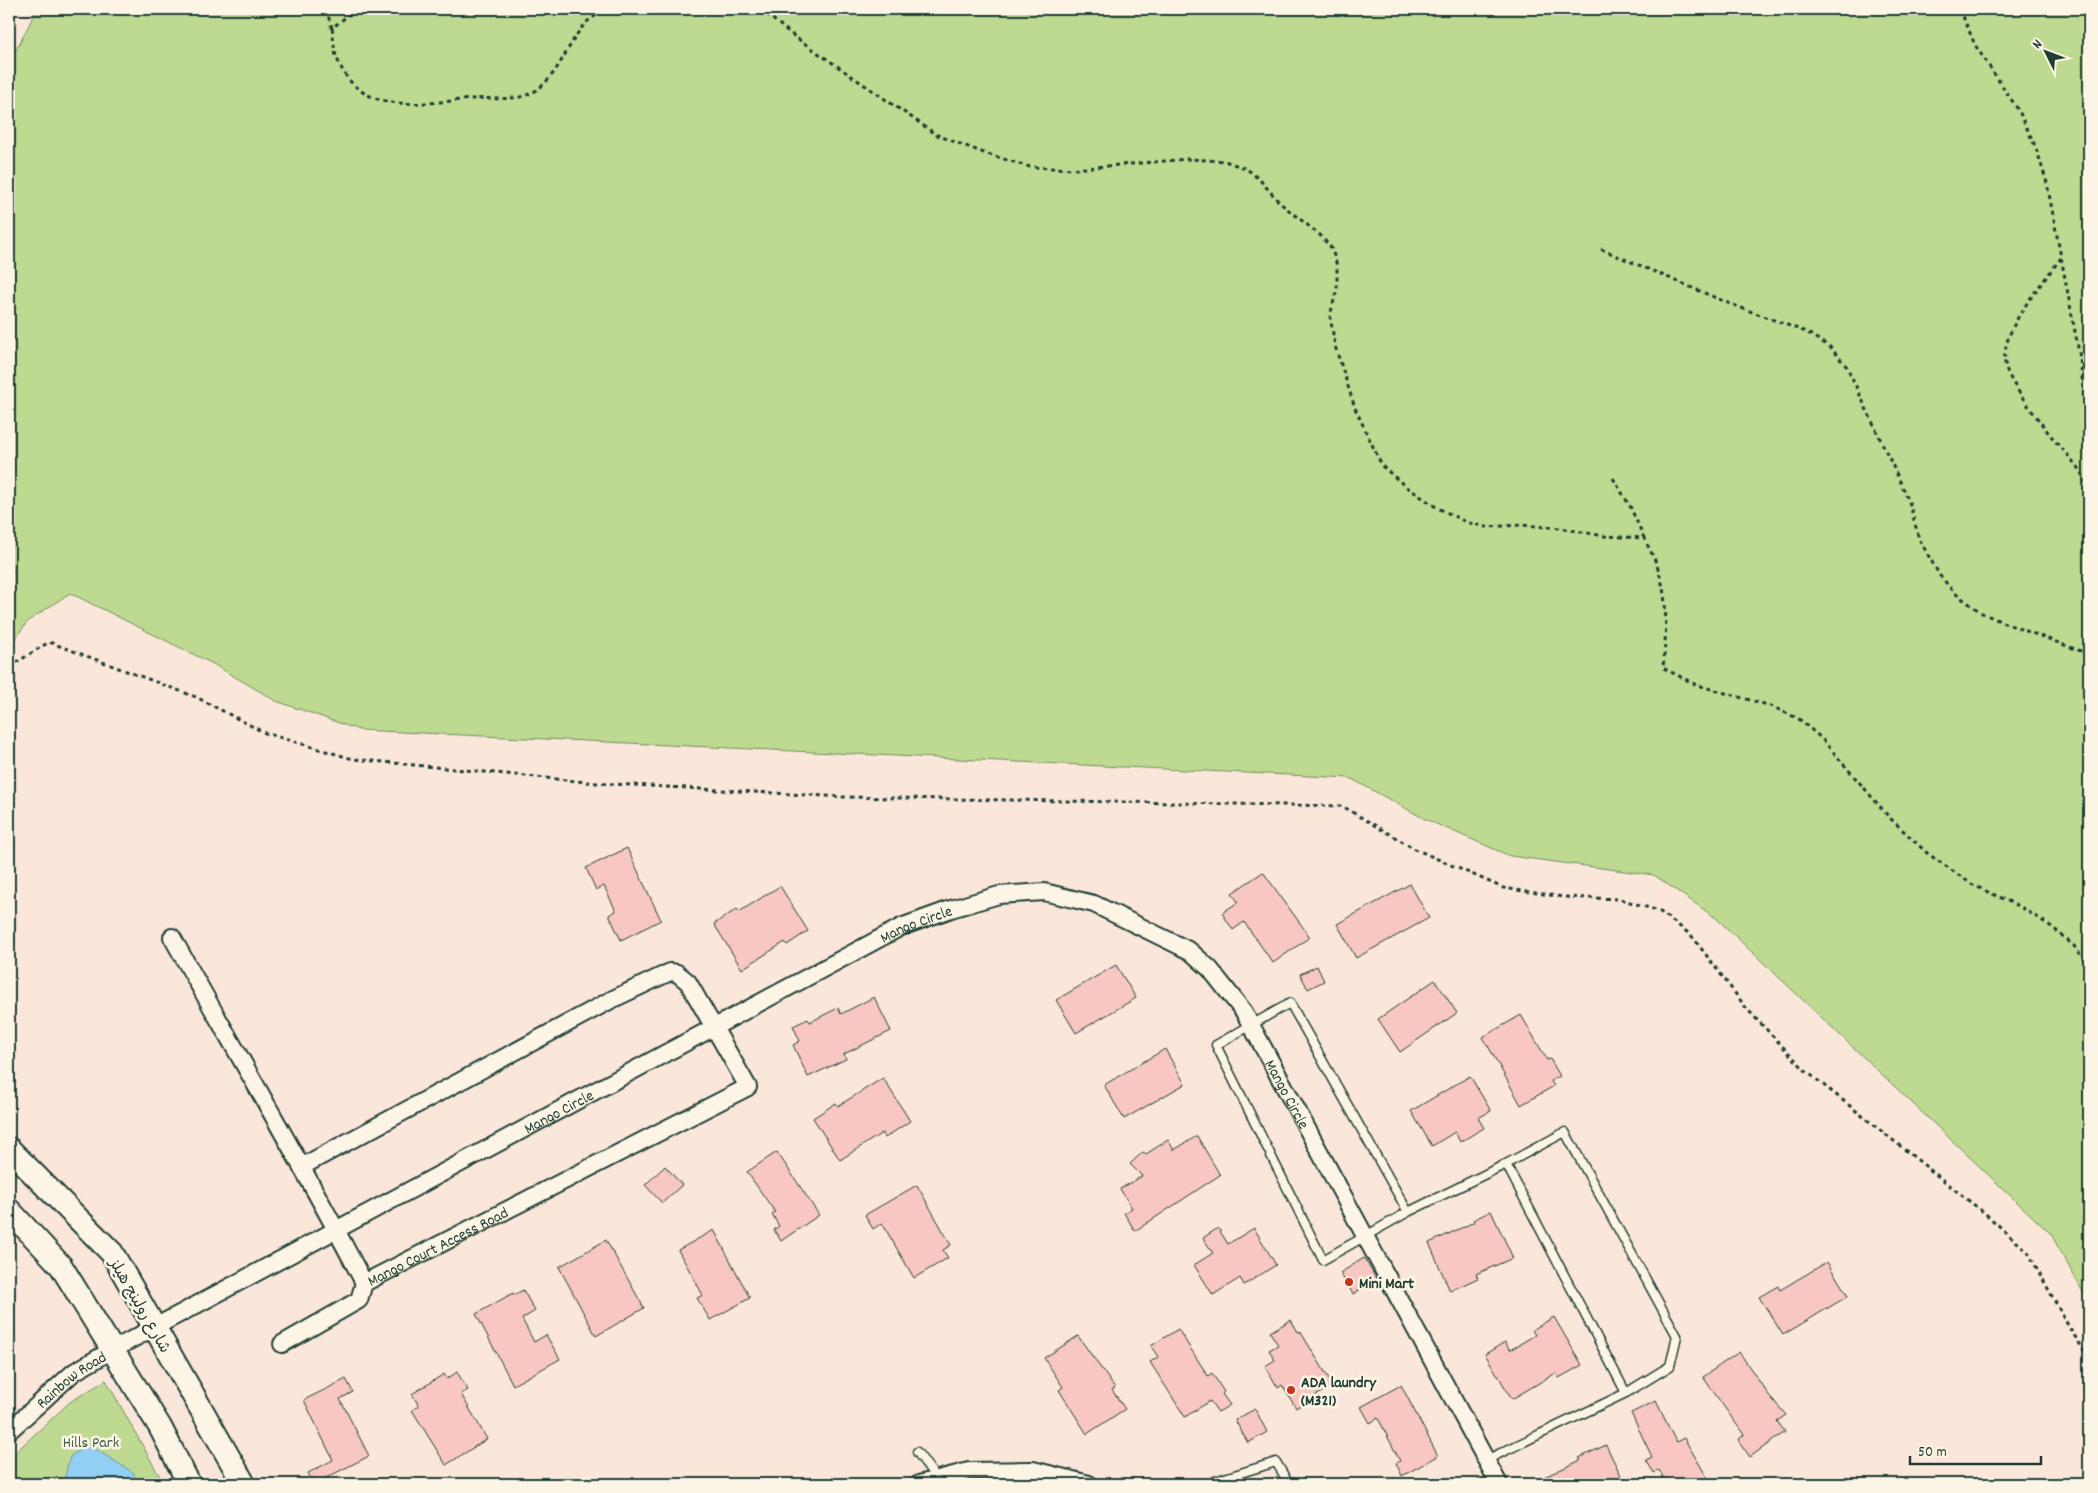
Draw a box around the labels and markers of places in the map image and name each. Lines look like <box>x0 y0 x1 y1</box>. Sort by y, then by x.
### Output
place label: Mini Mart <box>1359 1273 1414 1296</box>
marker: Mini Mart <box>1343 1276 1355 1288</box>
place label: ADA laundry (M321) <box>1301 1372 1377 1413</box>
marker: ADA laundry (M321) <box>1285 1384 1297 1396</box>

